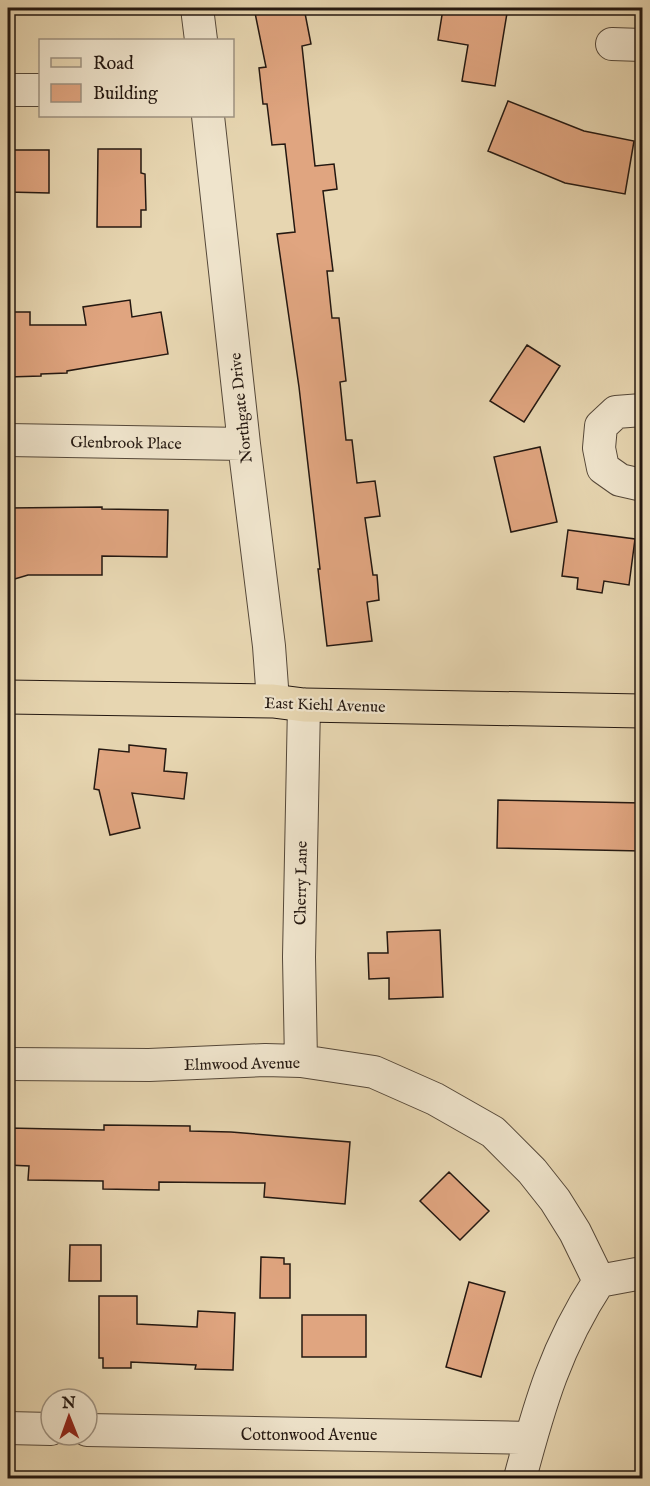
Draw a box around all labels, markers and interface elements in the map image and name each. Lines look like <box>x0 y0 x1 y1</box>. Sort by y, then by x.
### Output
legend <box>39 39 234 117</box>
text: Road <box>93 53 134 76</box>
text: Building <box>93 83 158 106</box>
street label: Northgate Drive <box>226 352 258 464</box>
street label: Glenbrook Place <box>70 433 182 455</box>
street label: East Kiehl Avenue <box>264 694 386 718</box>
street label: Cherry Lane <box>291 841 313 925</box>
street label: Elmwood Avenue <box>184 1054 300 1076</box>
north arrow <box>39 1387 99 1447</box>
text: N <box>61 1394 76 1414</box>
street label: Cottonwood Avenue <box>241 1426 377 1446</box>

